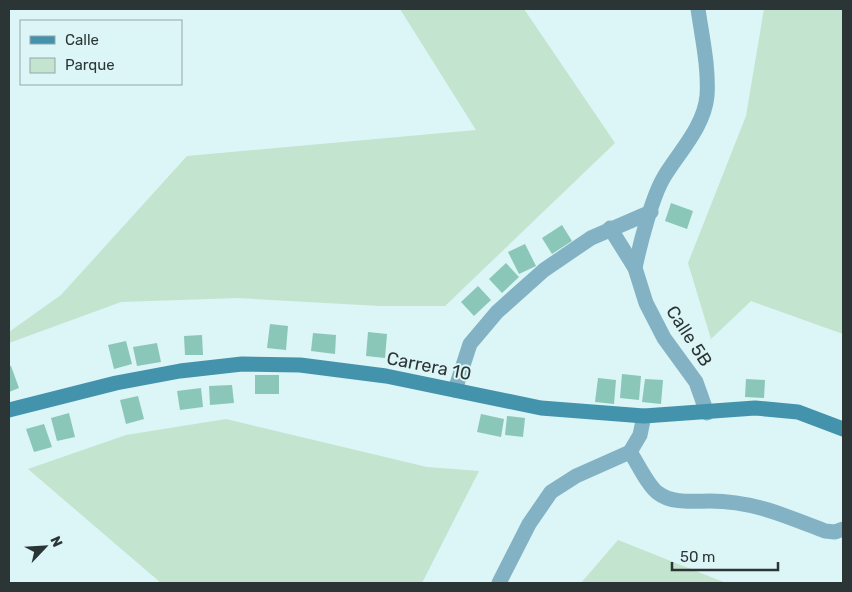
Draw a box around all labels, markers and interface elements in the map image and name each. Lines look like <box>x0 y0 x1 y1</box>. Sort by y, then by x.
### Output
legend <box>20 20 182 85</box>
text: Calle <box>65 31 99 49</box>
text: Parque <box>65 56 115 74</box>
street label: Calle 5B <box>661 302 717 370</box>
street label: Carrera 10 <box>385 347 473 385</box>
north arrow <box>20 522 70 572</box>
text: N <box>46 534 66 550</box>
scale bar <box>672 540 778 572</box>
text: 50 m <box>680 548 715 566</box>

